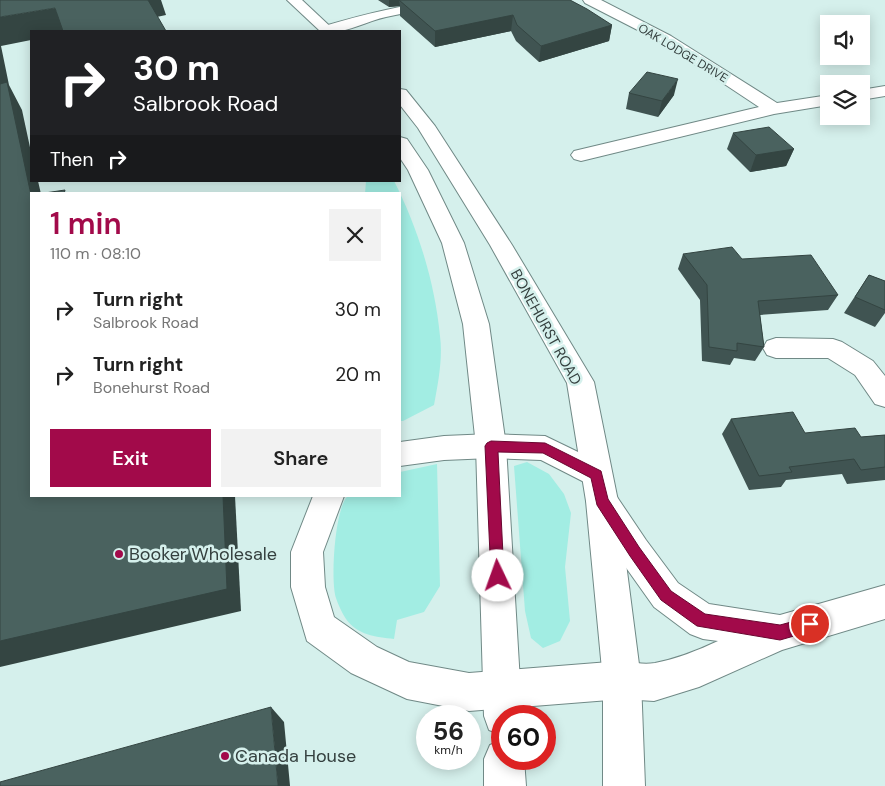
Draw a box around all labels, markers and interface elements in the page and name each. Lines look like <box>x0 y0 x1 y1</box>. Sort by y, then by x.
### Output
map controls <box>820 15 870 125</box>
button: sound <box>820 15 870 65</box>
street label: OAK LODGE DRIVE <box>635 20 731 86</box>
text: 30 m <box>133 45 220 91</box>
icon: right <box>50 50 115 115</box>
button: layers <box>820 75 870 125</box>
text: Salbrook Road <box>133 89 278 118</box>
icon: right <box>103 145 131 173</box>
text: Then <box>50 147 93 172</box>
text: 1 min <box>50 204 122 243</box>
button: close <box>329 209 381 261</box>
text: 110 m · 08:10 <box>50 243 141 264</box>
street label: BONEHURST ROAD <box>506 266 586 388</box>
text: Turn right <box>93 287 183 312</box>
icon: right <box>50 296 78 324</box>
text: 30 m <box>335 297 381 322</box>
text: Salbrook Road <box>93 312 199 333</box>
text: Turn right <box>93 352 183 377</box>
icon: right <box>50 361 78 389</box>
text: 20 m <box>335 362 381 387</box>
text: Bonehurst Road <box>93 377 210 398</box>
button: Exit <box>50 429 211 487</box>
button: Share <box>221 429 381 487</box>
place label: Booker Wholesale <box>129 542 277 566</box>
marker: Booker Wholesale <box>113 548 125 560</box>
position arrow <box>471 549 523 601</box>
pin <box>789 603 831 645</box>
icon: arrive <box>796 610 824 638</box>
speed limit sign: 60 <box>491 705 556 770</box>
text: 56 <box>433 715 464 748</box>
text: km/h <box>434 742 463 758</box>
place label: Canada House <box>235 744 356 768</box>
marker: Canada House <box>219 750 231 762</box>

